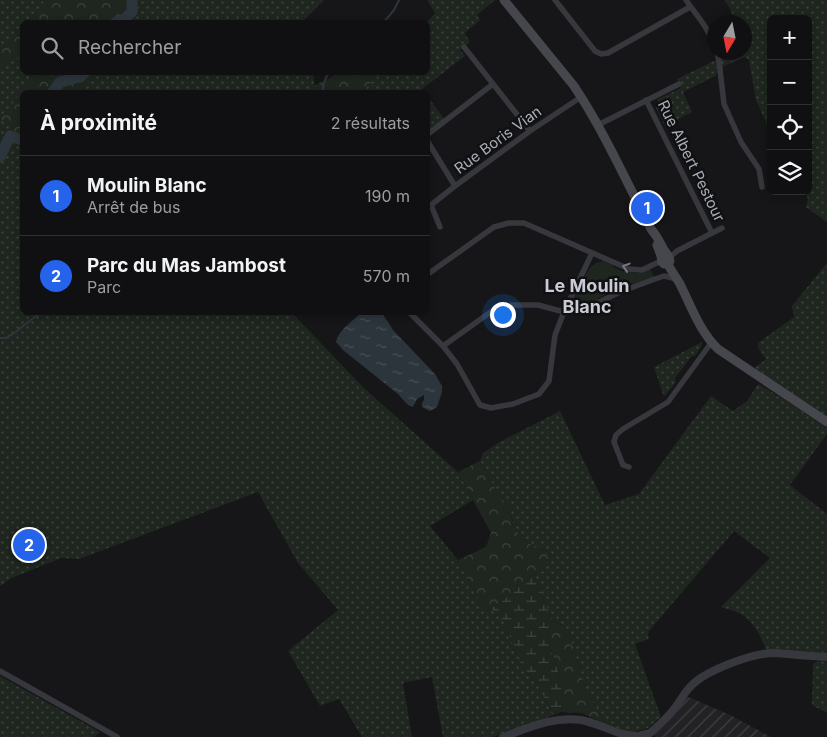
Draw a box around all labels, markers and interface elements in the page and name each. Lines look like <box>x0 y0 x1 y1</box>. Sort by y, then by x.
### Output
north arrow <box>707 15 752 60</box>
map controls <box>767 15 812 195</box>
button: + <box>767 15 812 60</box>
search box <box>20 20 430 75</box>
icon: search <box>38 34 66 62</box>
text: Rechercher <box>78 36 181 59</box>
button: − <box>767 60 812 105</box>
street label: Rue Albert Pestour <box>654 97 729 225</box>
street label: Rue Boris Vian <box>450 102 545 178</box>
button: locate <box>767 105 812 150</box>
text: À proximité <box>40 110 157 135</box>
text: 2 résultats <box>331 113 410 133</box>
button: layers <box>767 150 812 195</box>
text: Moulin Blanc <box>87 174 207 197</box>
text: 1 <box>53 186 59 206</box>
text: 190 m <box>365 186 410 206</box>
pin: 1 <box>631 189 663 227</box>
text: Arrêt de bus <box>87 197 180 217</box>
text: Parc du Mas Jambost <box>87 254 286 277</box>
one-way arrow <box>623 263 631 273</box>
text: 2 <box>51 266 61 286</box>
text: 570 m <box>363 266 410 286</box>
district label: Le Moulin Blanc <box>544 275 630 317</box>
text: Parc <box>87 277 121 297</box>
your location <box>490 302 516 328</box>
pin: 2 <box>13 526 45 564</box>

